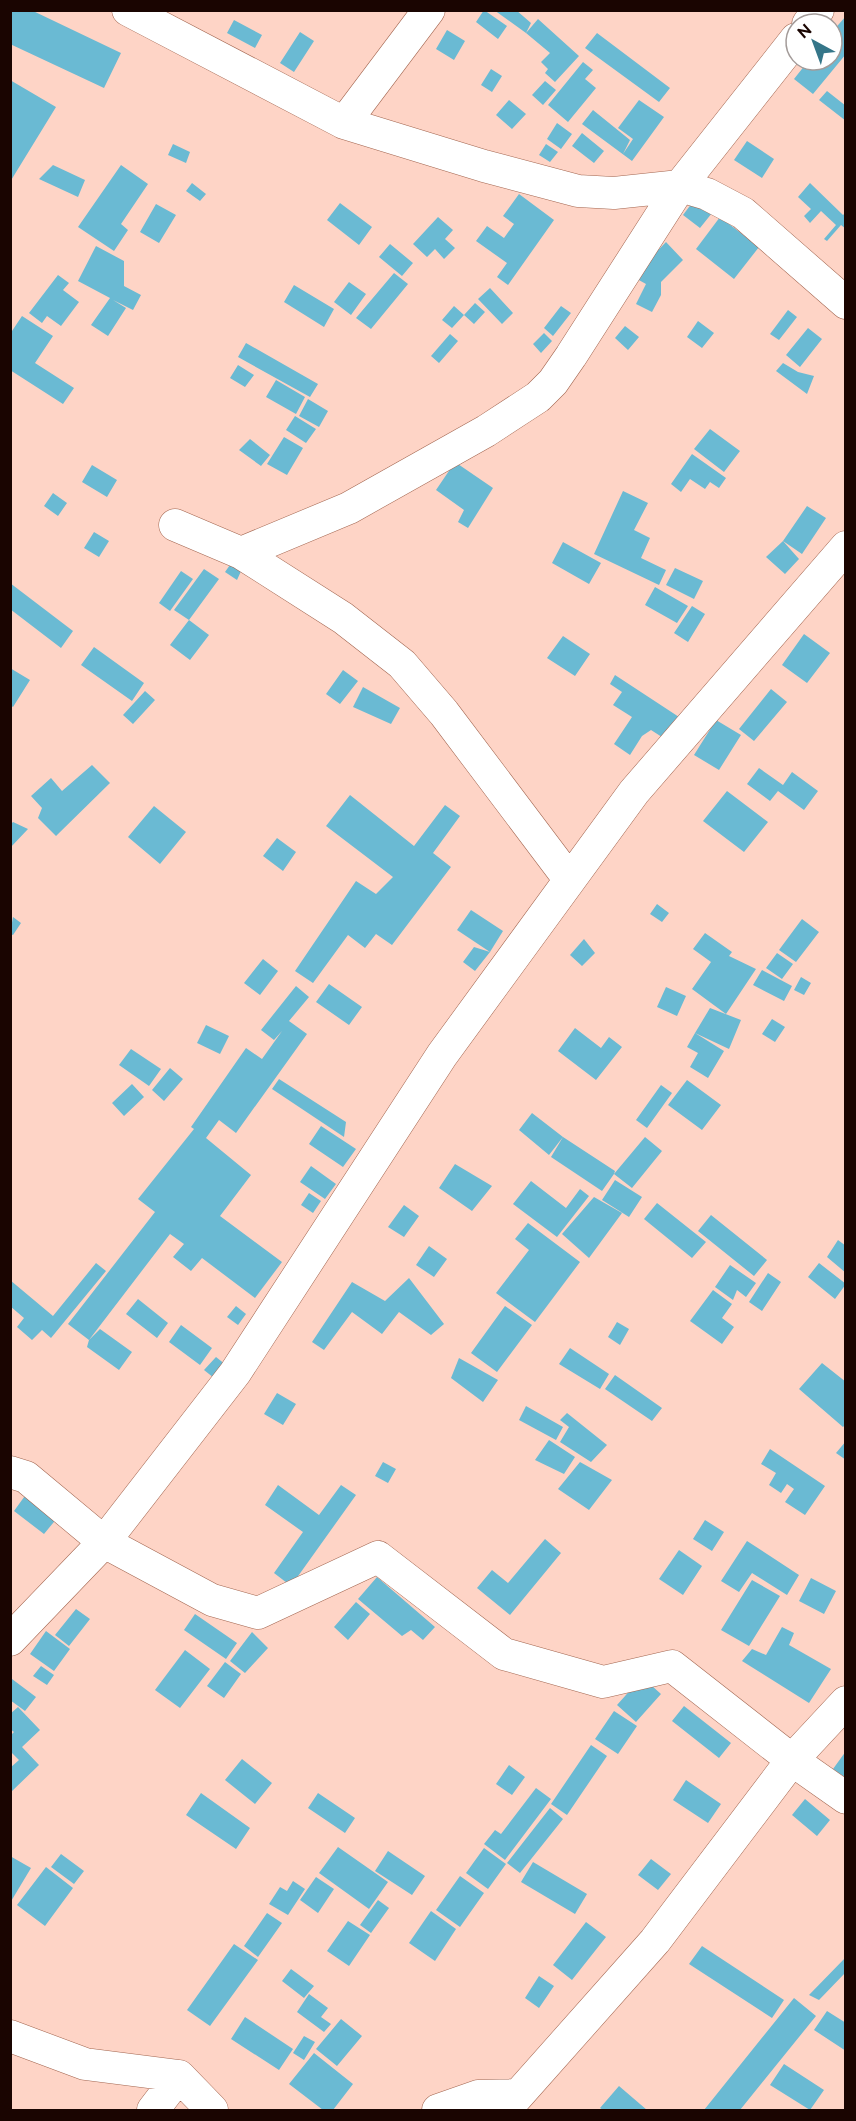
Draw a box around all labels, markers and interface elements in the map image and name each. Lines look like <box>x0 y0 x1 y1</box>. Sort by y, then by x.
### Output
north arrow <box>784 12 844 72</box>
text: N <box>794 20 815 42</box>

